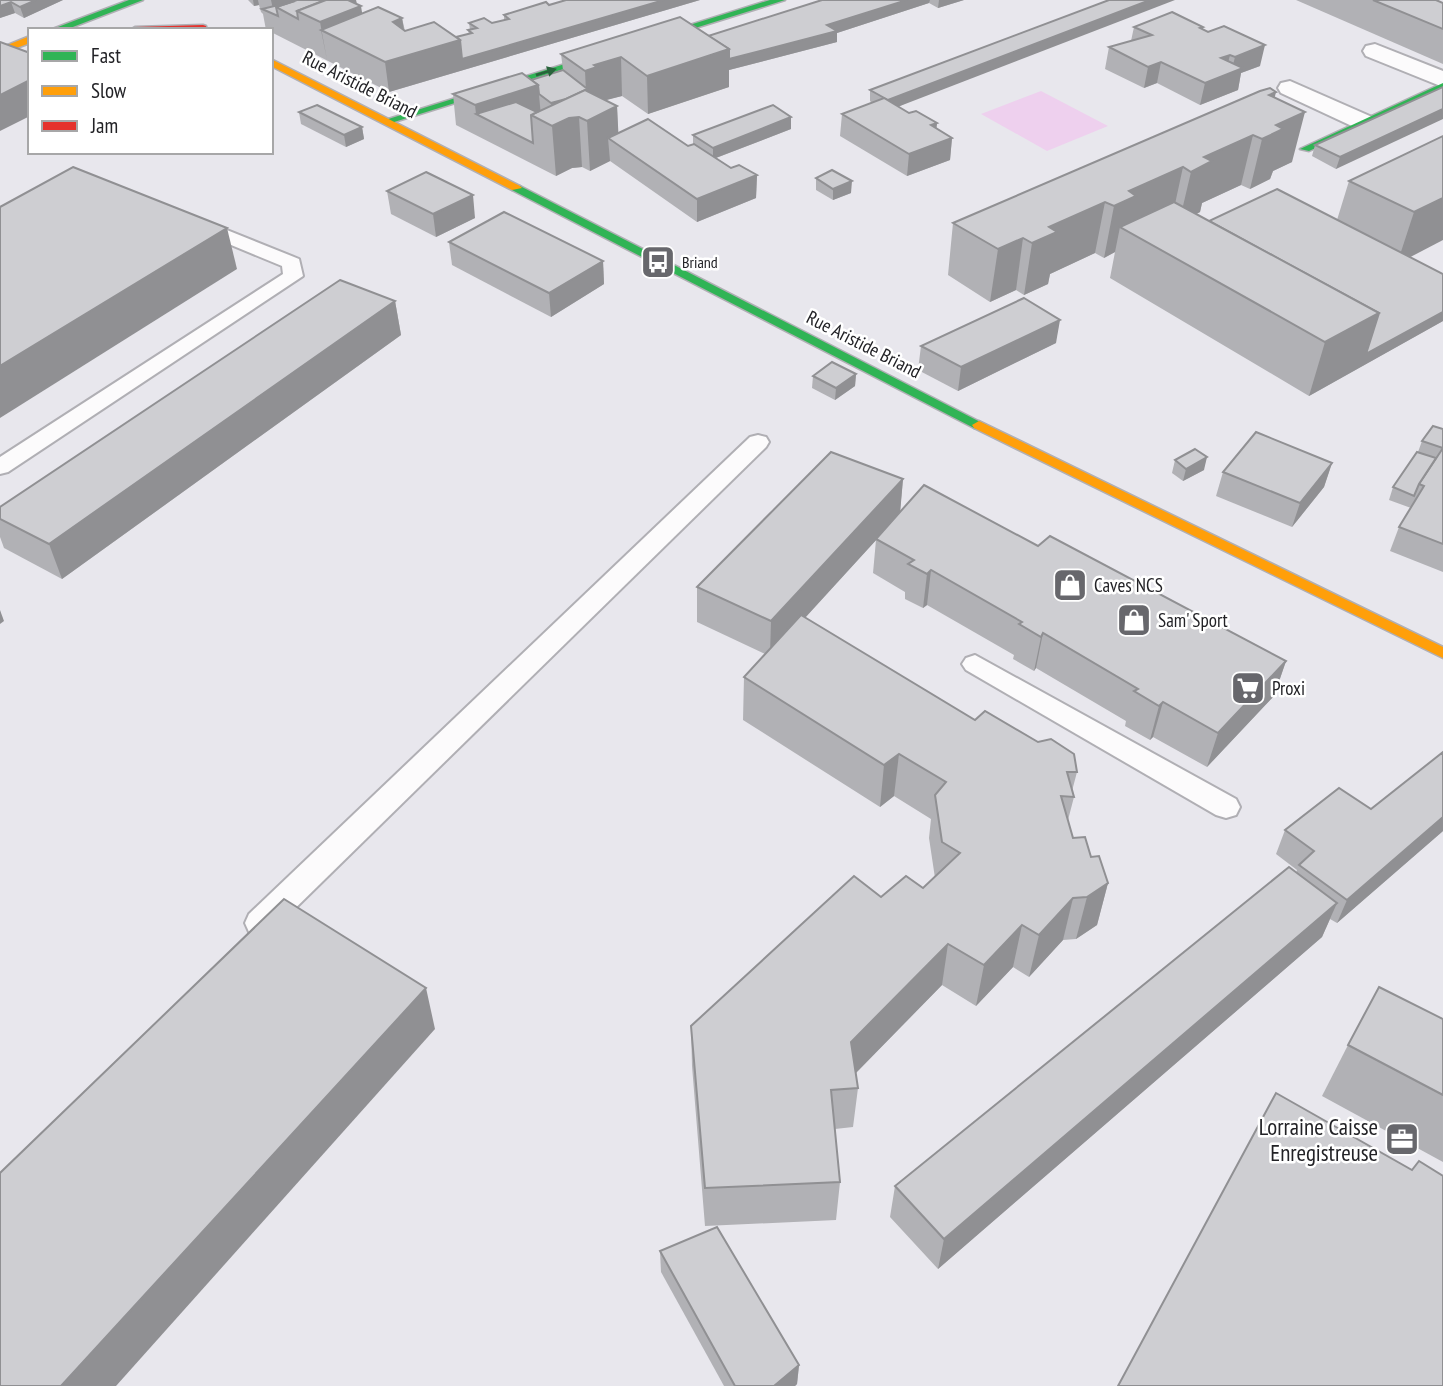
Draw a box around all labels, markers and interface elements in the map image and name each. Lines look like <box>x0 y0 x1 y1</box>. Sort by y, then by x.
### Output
legend <box>28 28 273 154</box>
text: Fast <box>91 42 121 69</box>
street label: Rue Aristide Briand <box>299 45 421 123</box>
one-way arrow <box>536 66 557 77</box>
text: Slow <box>91 77 127 104</box>
text: Jam <box>90 112 118 139</box>
bus stop icon: Briand <box>639 243 677 281</box>
place label: Briand <box>682 252 718 272</box>
street label: Rue Aristide Briand <box>803 305 925 383</box>
shop icon: Caves NCS <box>1051 566 1089 604</box>
place label: Caves NCS <box>1094 573 1163 597</box>
shop icon: Sam' Sport <box>1115 601 1153 639</box>
place label: Sam' Sport <box>1158 608 1229 632</box>
supermarket icon: Proxi <box>1229 669 1267 707</box>
place label: Proxi <box>1272 676 1305 700</box>
place label: Lorraine Caisse Enregistreuse <box>1259 1112 1378 1167</box>
office icon: Lorraine Caisse Enregistreuse <box>1383 1120 1421 1158</box>

